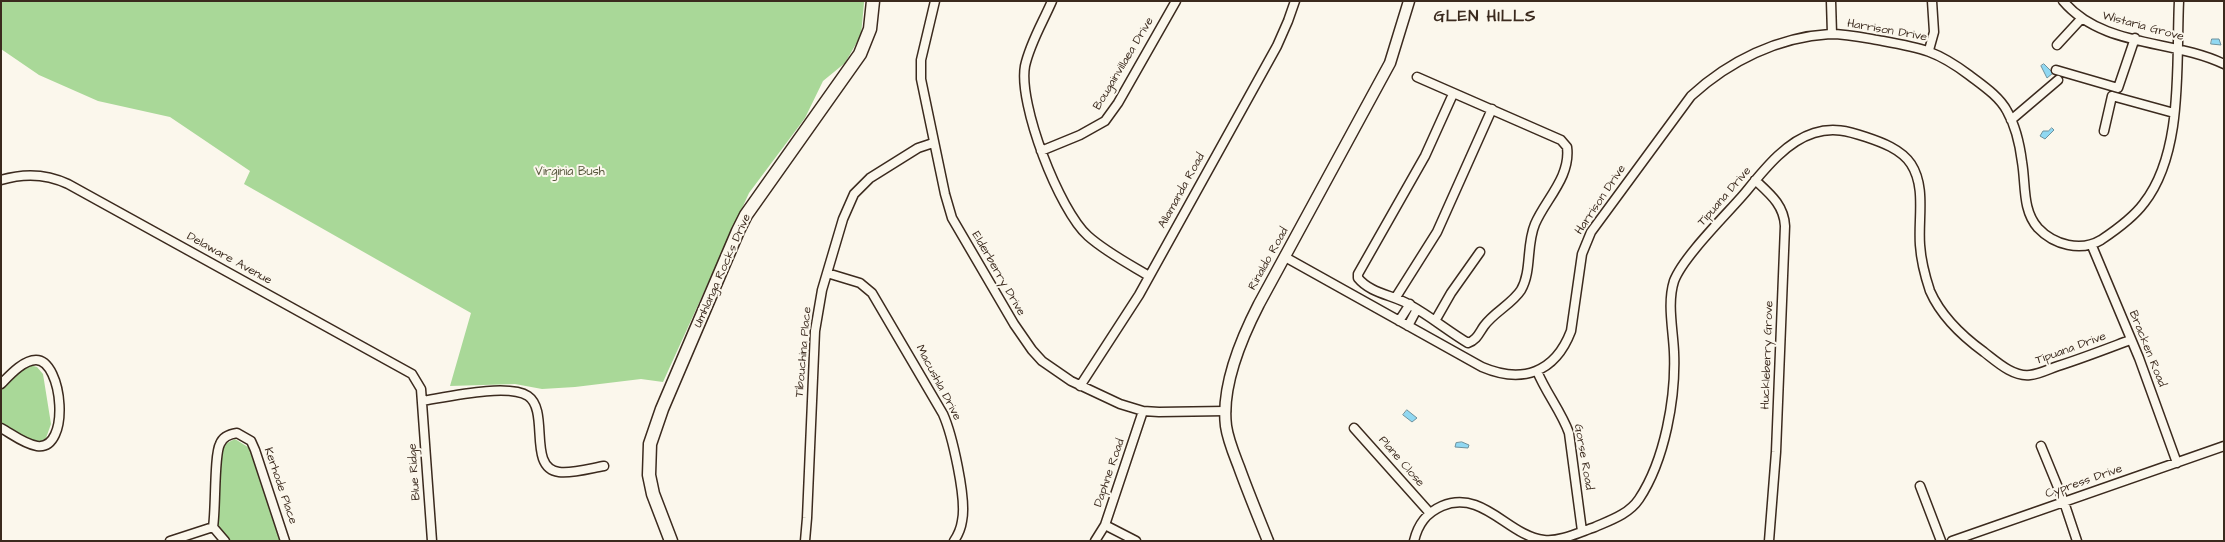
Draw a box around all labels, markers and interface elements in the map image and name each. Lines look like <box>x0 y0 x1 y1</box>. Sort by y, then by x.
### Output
district label: GLEN HILLS <box>1434 8 1536 28</box>
street label: Wistaria Grove <box>2101 9 2185 45</box>
street label: Bougainvillaea Drive <box>1091 15 1157 113</box>
street label: Harrison Drive <box>1846 17 1928 45</box>
street label: Allamanda Road <box>1155 151 1209 231</box>
street label: Harrison Drive <box>1572 162 1630 238</box>
street label: Tipuana Drive <box>1695 164 1755 230</box>
park label: Virginia Bush <box>535 165 605 179</box>
street label: Umhlanga Rocks Drive <box>691 212 755 330</box>
street label: Rinaldo Road <box>1246 225 1292 293</box>
street label: Elderberry Drive <box>968 229 1028 319</box>
street label: Delaware Avenue <box>184 230 274 288</box>
street label: Huckleberry Grove <box>1759 300 1777 410</box>
street label: Tibouchina Place <box>793 306 815 398</box>
street label: Bracken Road <box>2125 309 2169 389</box>
street label: Tipuana Drive <box>2034 330 2108 368</box>
street label: Macushla Drive <box>912 343 964 423</box>
street label: Gorse Road <box>1570 423 1596 491</box>
street label: Plane Close <box>1375 434 1427 490</box>
street label: Daphne Road <box>1092 437 1128 509</box>
street label: Blue Ridge <box>406 443 424 501</box>
street label: Kerhode Place <box>260 446 300 526</box>
street label: Cypress Drive <box>2044 462 2124 502</box>

